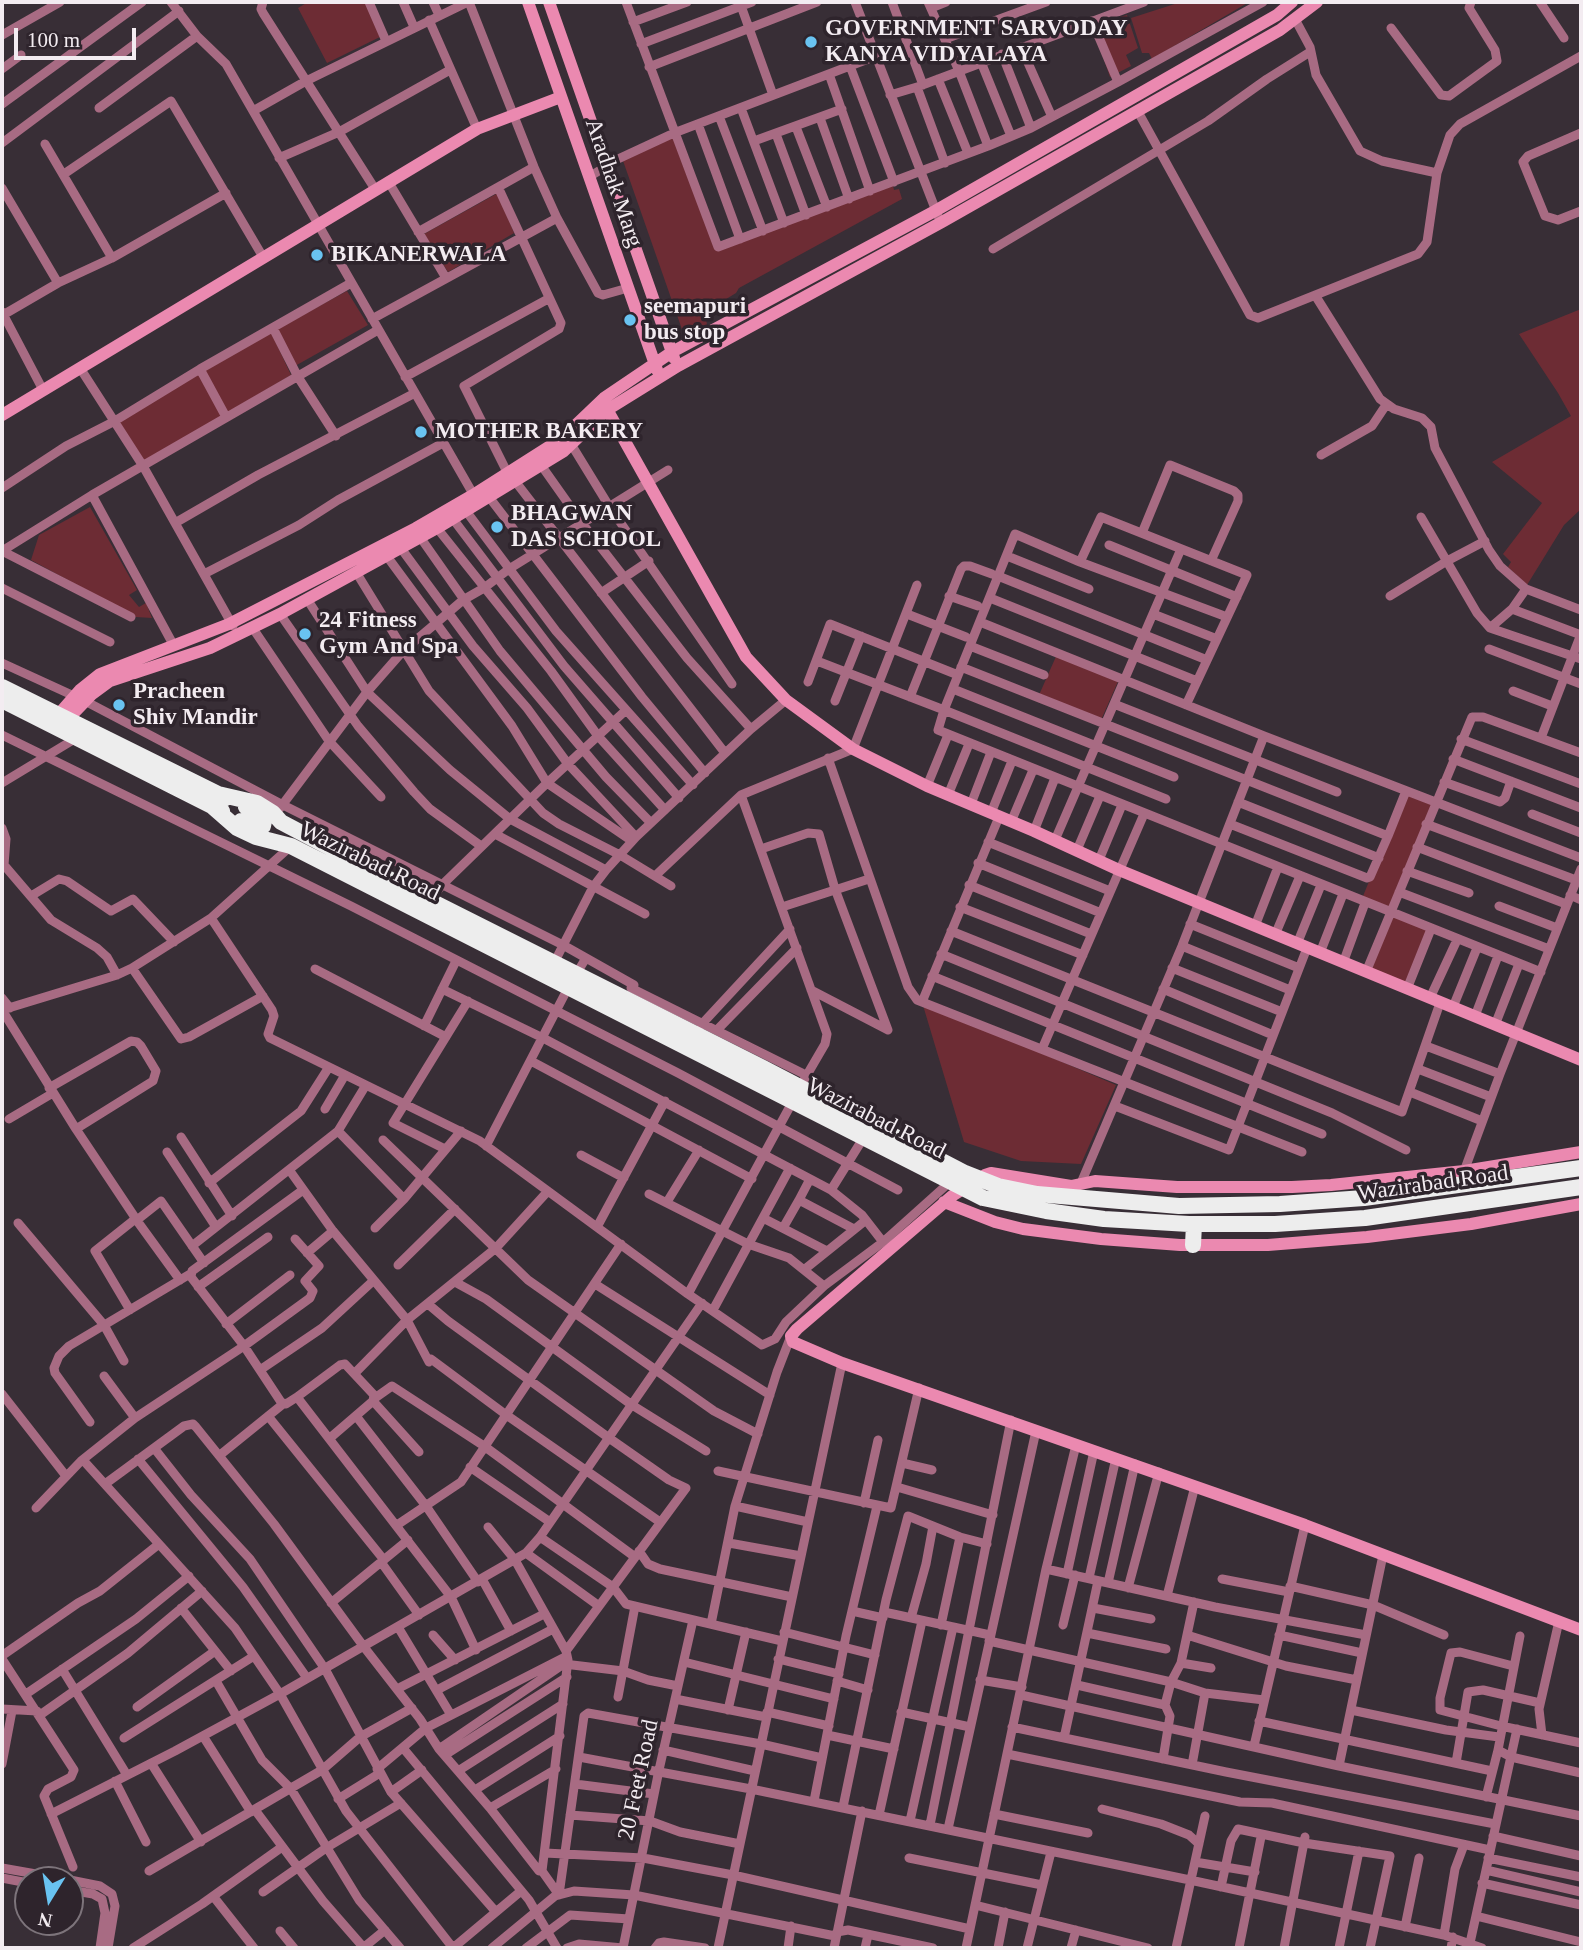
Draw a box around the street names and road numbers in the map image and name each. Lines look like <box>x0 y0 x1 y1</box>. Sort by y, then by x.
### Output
street label: Aradhak Marg <box>575 106 651 260</box>
street label: Wazirabad Road <box>285 811 455 913</box>
street label: Wazirabad Road <box>792 1067 960 1171</box>
street label: Wazirabad Road <box>1344 1158 1522 1210</box>
street label: 20 Feet Road <box>611 1709 667 1851</box>

